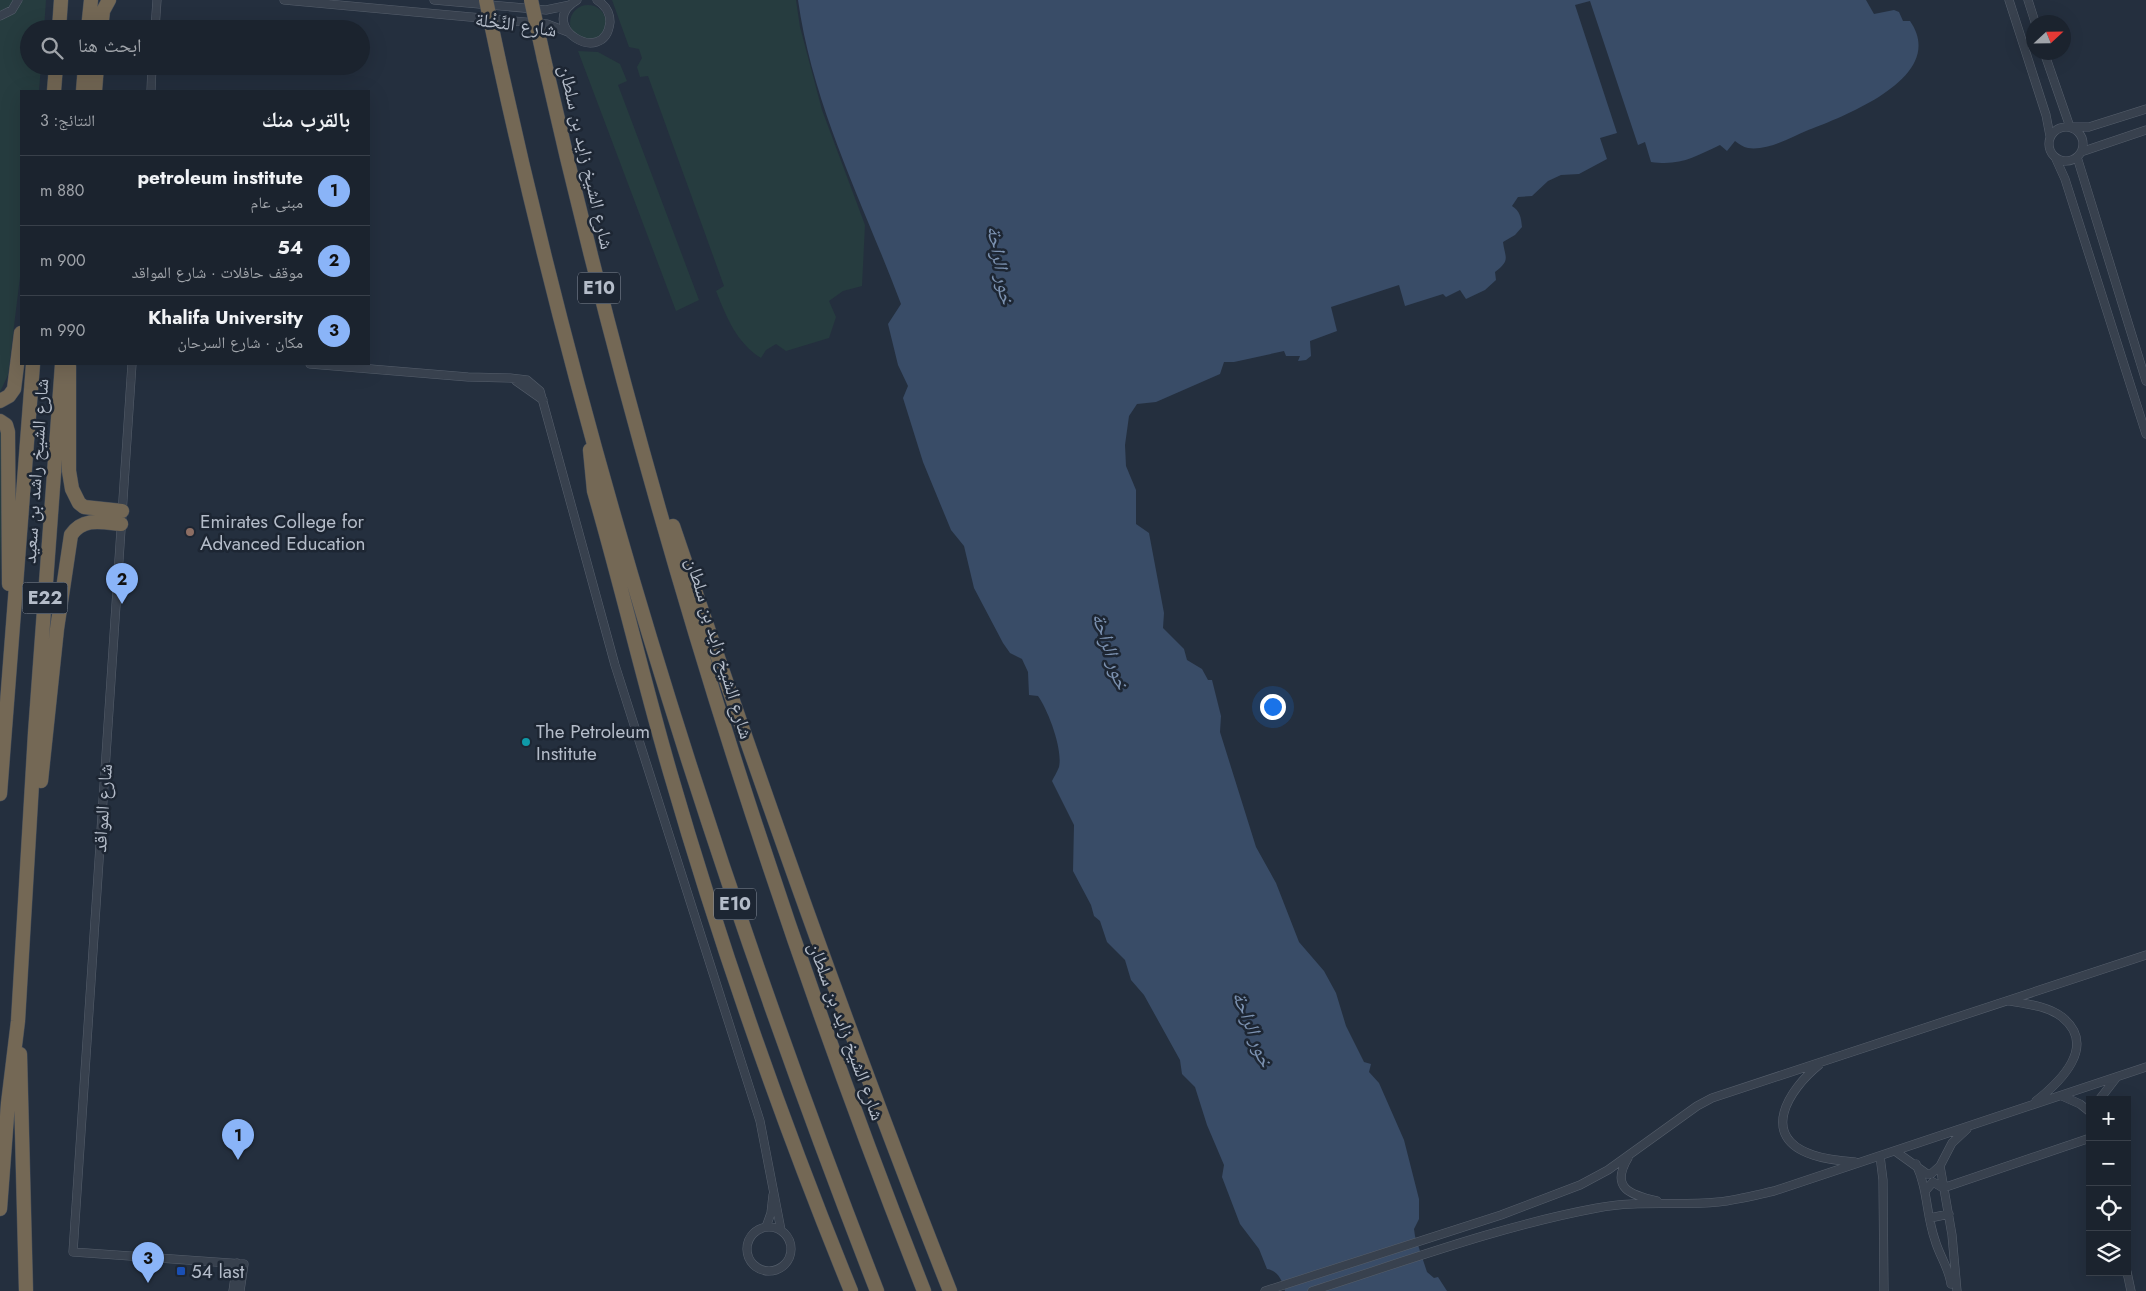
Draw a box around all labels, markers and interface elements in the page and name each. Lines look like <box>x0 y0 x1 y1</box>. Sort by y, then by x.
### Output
street label: شارع النَّخْلة <box>474 5 558 44</box>
north arrow <box>2026 15 2071 60</box>
search box <box>20 20 370 75</box>
text: ابحث هنا <box>78 32 142 59</box>
icon: search <box>38 34 66 62</box>
street label: شارع الشيخ زايد بن سلطان <box>552 62 621 252</box>
text: بالقرب منك <box>262 105 350 135</box>
text: النتائج: 3 <box>40 109 95 132</box>
text: petroleum institute <box>137 164 303 191</box>
text: 880 m <box>40 179 84 202</box>
text: 1 <box>330 179 338 202</box>
text: مبنى عام <box>251 191 303 214</box>
water label: خور الراحة <box>979 223 1022 307</box>
text: 54 <box>277 234 303 261</box>
text: 900 m <box>40 249 86 272</box>
text: 2 <box>329 249 339 272</box>
text: موقف حافلات · شارع المواقد <box>132 261 303 284</box>
road number: E10 <box>578 272 620 304</box>
text: Khalifa University <box>148 304 303 331</box>
text: 990 m <box>40 319 85 342</box>
text: 3 <box>329 319 339 342</box>
text: مكان · شارع السرحان <box>177 331 303 354</box>
street label: شارع الشيخ راشد بن سعيد <box>16 378 55 564</box>
place label: Emirates College for Advanced Education <box>200 508 366 557</box>
marker: Emirates College for Advanced Education <box>184 526 196 538</box>
street label: شارع الشيخ زايد بن سلطان <box>679 554 760 742</box>
pin: 2 <box>106 563 138 604</box>
road number: E22 <box>22 582 68 614</box>
water label: خور الراحة <box>1084 609 1137 694</box>
your location <box>1260 694 1286 720</box>
place label: The Petroleum Institute <box>536 718 650 767</box>
marker: The Petroleum Institute <box>520 736 532 748</box>
street label: شارع المواقد <box>86 763 119 853</box>
road number: E10 <box>714 889 756 920</box>
street label: شارع الشيخ زايد بن سلطان <box>802 938 891 1124</box>
water label: خور الراحة <box>1225 987 1280 1072</box>
map controls <box>2086 1096 2131 1276</box>
button: + <box>2086 1096 2131 1141</box>
pin: 1 <box>222 1119 254 1160</box>
button: − <box>2086 1141 2131 1186</box>
button: locate <box>2086 1186 2131 1231</box>
button: layers <box>2086 1231 2131 1276</box>
pin: 3 <box>132 1242 164 1283</box>
place label: 54 last <box>191 1258 245 1285</box>
marker: 54 last <box>175 1265 187 1277</box>

